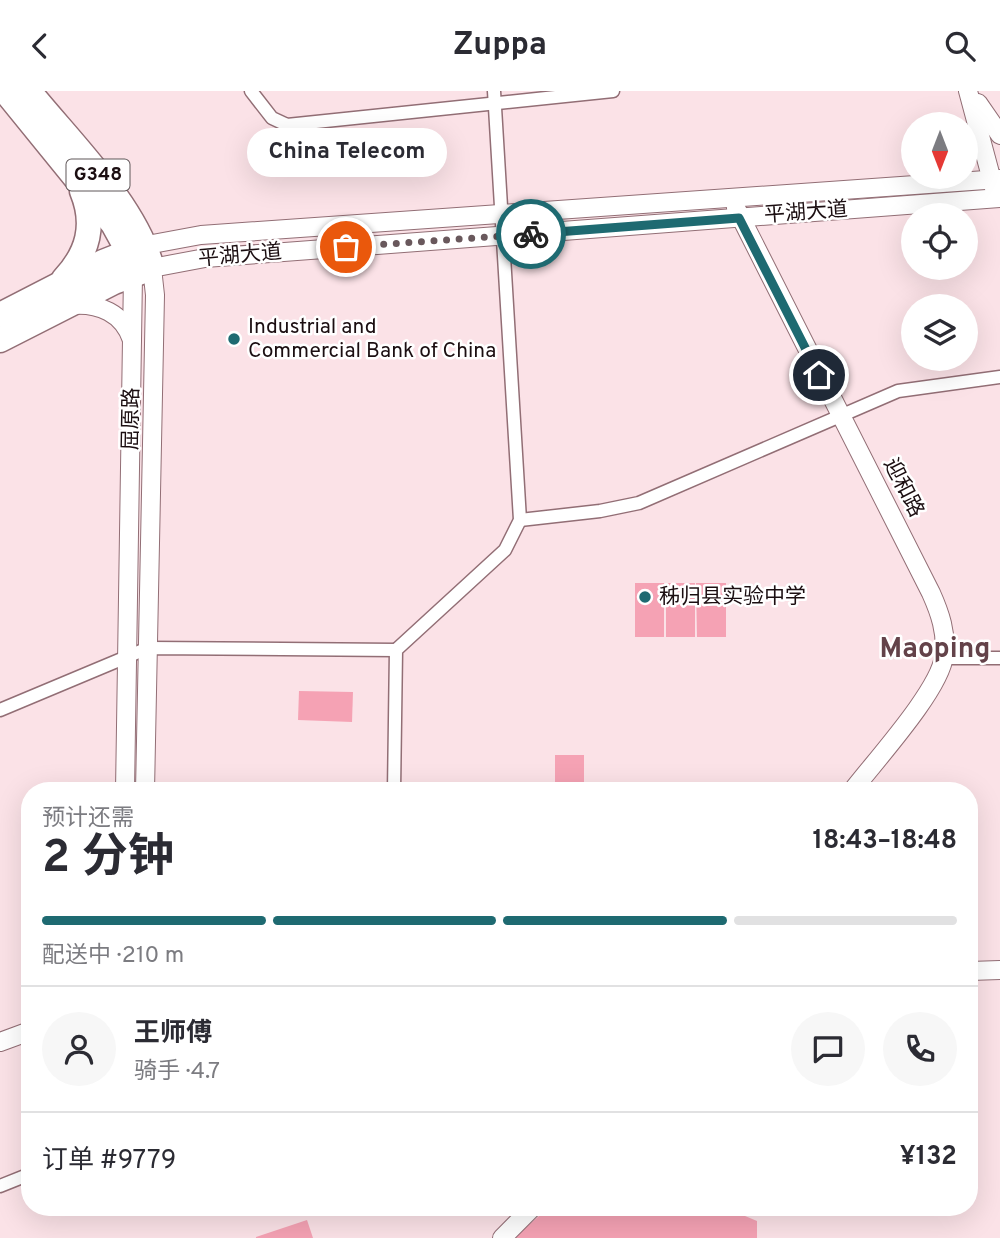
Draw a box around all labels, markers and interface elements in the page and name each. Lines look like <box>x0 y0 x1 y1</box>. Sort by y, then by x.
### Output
text: Zuppa <box>453 26 547 66</box>
icon: back <box>21 27 59 65</box>
icon: search <box>941 27 979 65</box>
north arrow <box>901 112 978 189</box>
map controls <box>901 112 978 371</box>
callout: China Telecom <box>246 128 446 177</box>
text: China Telecom <box>269 138 426 167</box>
road number: G348 <box>66 159 130 191</box>
street label: 平湖大道 <box>763 197 849 229</box>
courier <box>496 199 566 269</box>
button: locate <box>901 203 978 280</box>
icon: bike <box>512 215 550 253</box>
pin <box>316 217 376 277</box>
icon: bag <box>327 228 365 266</box>
street label: 平湖大道 <box>197 239 283 273</box>
button: layers <box>901 294 978 371</box>
place label: Industrial and Commercial Bank of China <box>248 314 496 365</box>
marker: Industrial and Commercial Bank of China <box>226 331 242 347</box>
pin <box>789 345 849 405</box>
icon: home <box>800 356 838 394</box>
street label: 屈原路 <box>118 387 146 451</box>
street label: 迎和路 <box>877 454 929 522</box>
place label: 秭归县实验中学 <box>659 584 806 611</box>
marker: 秭归县实验中学 <box>637 589 653 605</box>
district label: Maoping <box>879 632 991 668</box>
text: 预计还需 <box>42 805 134 834</box>
text: 18:43–18:48 <box>813 825 957 858</box>
text: 2 分钟 <box>42 830 174 889</box>
text: 配送中 · 210 m <box>42 942 184 971</box>
button: person <box>42 1012 116 1086</box>
button: chat <box>791 1012 865 1086</box>
button: phone <box>883 1012 957 1086</box>
text: 王师傅 <box>134 1018 212 1051</box>
text: 骑手 · 4.7 <box>134 1058 220 1087</box>
text: ¥132 <box>900 1141 957 1174</box>
text: 订单 #9779 <box>42 1145 176 1178</box>

